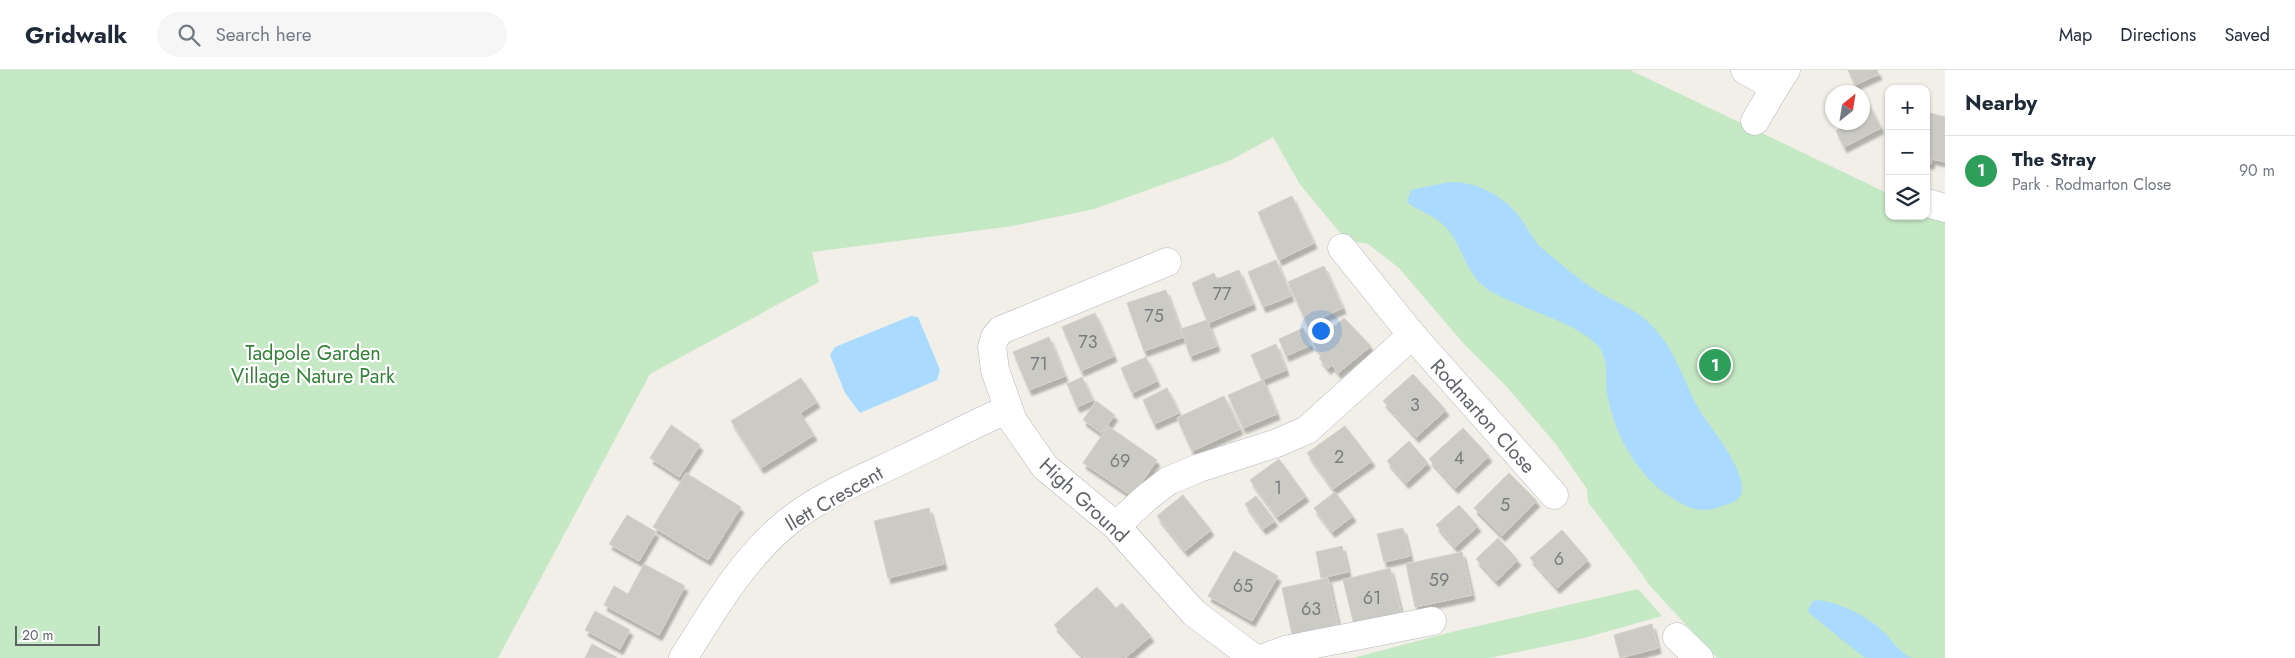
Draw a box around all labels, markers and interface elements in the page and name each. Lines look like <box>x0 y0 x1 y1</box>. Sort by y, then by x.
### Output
search box <box>157 12 507 57</box>
text: Gridwalk <box>25 17 127 52</box>
icon: search <box>175 21 203 49</box>
text: Search here <box>215 21 311 48</box>
text: Map <box>2059 22 2092 48</box>
text: Directions <box>2120 22 2196 48</box>
text: Saved <box>2224 22 2270 48</box>
north arrow <box>1825 85 1870 130</box>
map controls <box>1885 85 1930 220</box>
button: + <box>1885 85 1930 130</box>
text: Nearby <box>1965 88 2037 118</box>
button: − <box>1885 130 1930 175</box>
text: The Stray <box>2012 146 2096 173</box>
text: 1 <box>1977 159 1985 182</box>
text: 90 m <box>2239 159 2275 182</box>
text: Park · Rodmarton Close <box>2012 173 2171 196</box>
button: layers <box>1885 175 1930 220</box>
house number: 77 <box>1213 281 1232 307</box>
house number: 75 <box>1144 303 1164 329</box>
your location <box>1308 318 1334 344</box>
house number: 73 <box>1078 329 1098 355</box>
park label: Tadpole Garden Village Nature Park <box>231 339 395 391</box>
pin: 1 <box>1699 346 1731 384</box>
house number: 71 <box>1030 351 1048 377</box>
street label: Rodmarton Close <box>1423 353 1542 480</box>
house number: 3 <box>1410 392 1420 418</box>
house number: 2 <box>1334 444 1344 470</box>
house number: 4 <box>1454 445 1464 471</box>
house number: 69 <box>1110 448 1130 474</box>
street label: High Ground <box>1033 451 1135 549</box>
street label: Ilett Crescent <box>780 458 889 538</box>
house number: 1 <box>1274 475 1282 501</box>
house number: 5 <box>1500 492 1510 518</box>
house number: 6 <box>1554 546 1564 572</box>
house number: 59 <box>1429 567 1449 593</box>
house number: 65 <box>1233 573 1253 599</box>
house number: 61 <box>1363 585 1381 611</box>
house number: 63 <box>1301 596 1321 622</box>
scale bar <box>15 623 100 646</box>
text: 20 m <box>22 625 54 645</box>

